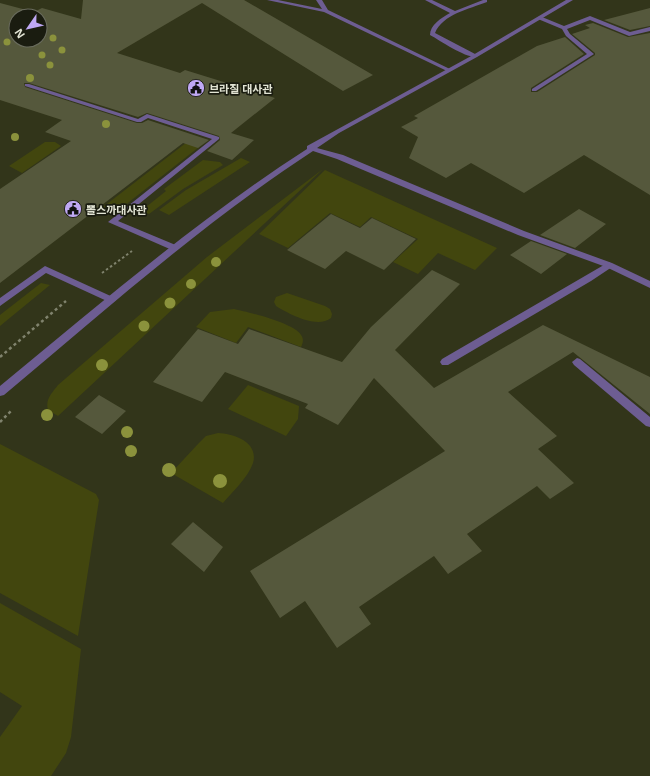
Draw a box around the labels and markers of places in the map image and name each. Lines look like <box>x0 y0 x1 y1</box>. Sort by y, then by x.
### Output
public building icon: 브라질 대사관 <box>186 78 206 98</box>
place label: 브라질 대사관 <box>209 81 273 96</box>
public building icon: 뽈스까대사관 <box>63 199 83 219</box>
place label: 뽈스까대사관 <box>86 202 147 217</box>

